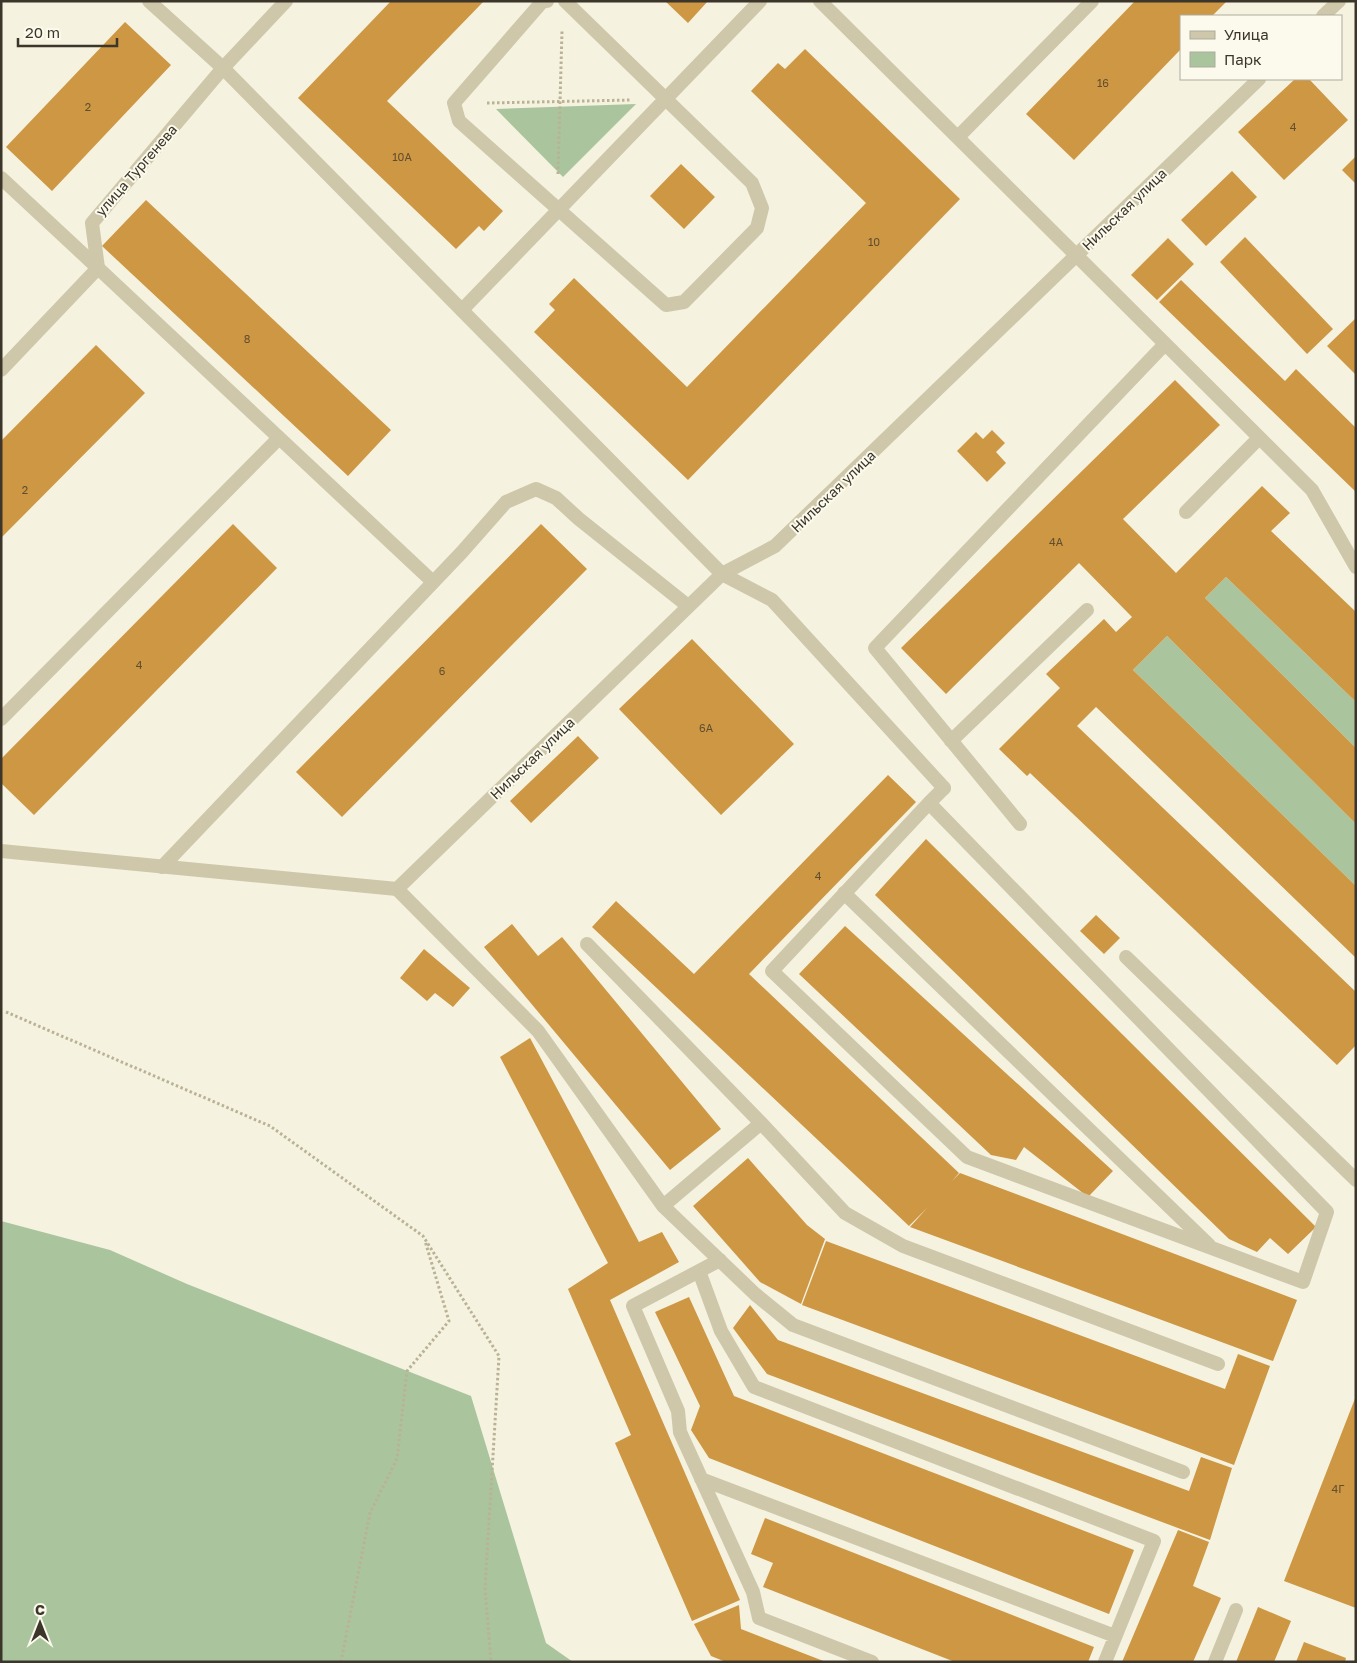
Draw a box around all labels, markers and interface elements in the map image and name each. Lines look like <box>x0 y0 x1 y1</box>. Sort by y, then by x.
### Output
scale bar <box>18 15 116 47</box>
legend <box>1180 15 1342 80</box>
text: 20 m <box>25 23 60 41</box>
text: Улица <box>1224 25 1269 43</box>
text: Парк <box>1224 50 1262 68</box>
house number: 16 <box>1097 76 1109 89</box>
house number: 2 <box>85 100 91 113</box>
house number: 4 <box>1290 120 1297 133</box>
street label: улица Тургенева <box>92 121 180 219</box>
house number: 10А <box>392 150 412 163</box>
street label: Нильская улица <box>1078 164 1170 254</box>
house number: 10 <box>868 235 880 248</box>
house number: 8 <box>244 332 251 345</box>
street label: Нильская улица <box>787 446 879 536</box>
house number: 2 <box>22 483 28 496</box>
house number: 4А <box>1049 535 1064 548</box>
house number: 4 <box>136 658 143 671</box>
house number: 6 <box>439 664 446 677</box>
street label: Нильская улица <box>486 713 578 803</box>
house number: 6А <box>699 721 714 734</box>
house number: 4 <box>815 869 822 882</box>
house number: 4Г <box>1332 1482 1344 1495</box>
north arrow <box>15 1598 65 1648</box>
text: С <box>35 1601 45 1618</box>

